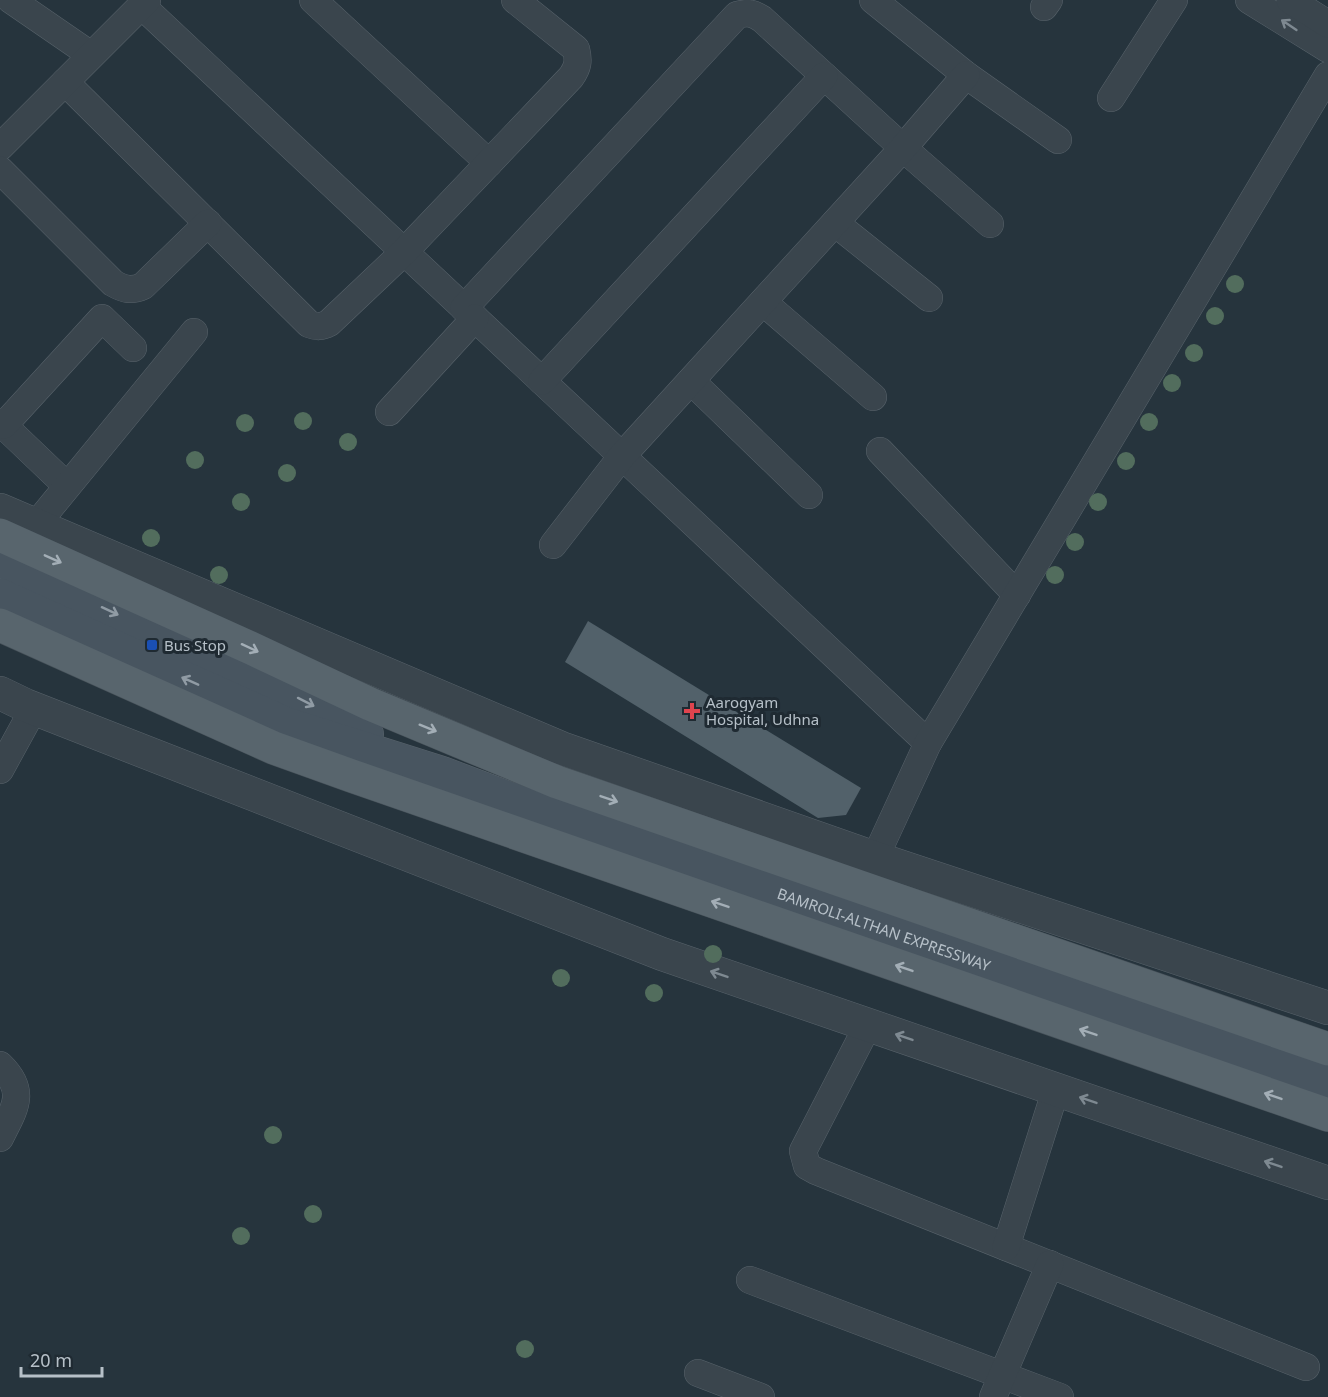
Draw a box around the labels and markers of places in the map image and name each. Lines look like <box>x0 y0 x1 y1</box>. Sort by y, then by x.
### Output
place label: Bus Stop <box>164 635 226 655</box>
marker: Bus Stop <box>145 638 159 652</box>
place label: Aarogyam Hospital, Udhna <box>706 692 819 729</box>
marker: Aarogyam Hospital, Udhna <box>683 702 701 720</box>

